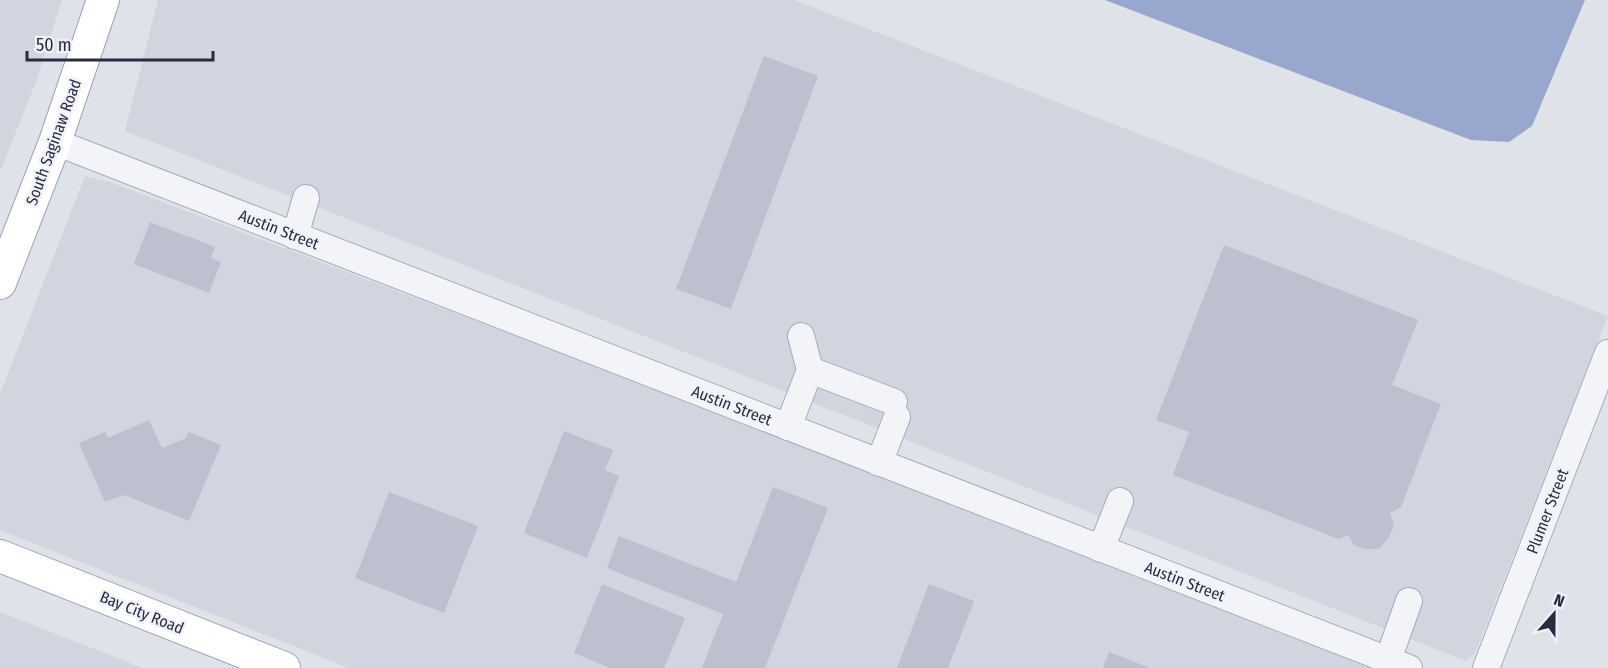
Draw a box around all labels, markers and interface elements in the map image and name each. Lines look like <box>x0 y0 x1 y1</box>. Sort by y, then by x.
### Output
scale bar <box>27 24 213 62</box>
text: 50 m <box>36 34 72 56</box>
street label: South Saginaw Road <box>22 76 85 208</box>
street label: Austin Street <box>236 205 322 254</box>
street label: Austin Street <box>689 381 775 430</box>
street label: Plumer Street <box>1523 465 1573 556</box>
street label: Austin Street <box>1142 557 1228 606</box>
north arrow <box>1524 584 1584 644</box>
street label: Bay City Road <box>97 587 186 638</box>
text: N <box>1551 590 1567 611</box>

